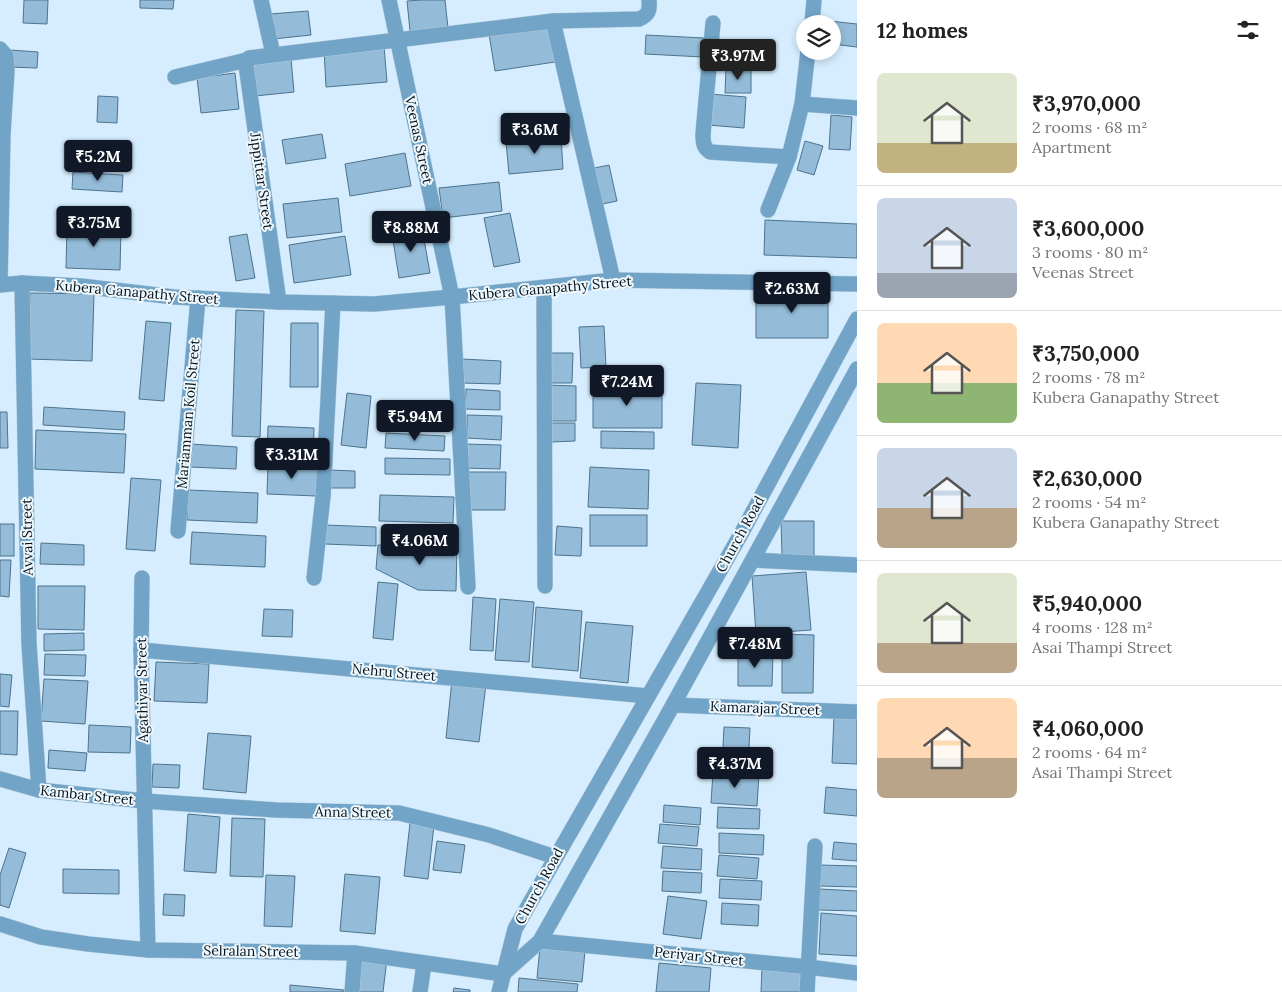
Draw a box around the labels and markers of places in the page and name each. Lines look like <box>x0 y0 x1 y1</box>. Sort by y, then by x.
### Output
pin: ₹3.97M <box>697 38 779 81</box>
pin: ₹3.6M <box>500 112 570 155</box>
pin: ₹5.2M <box>63 140 133 182</box>
pin: ₹3.75M <box>53 206 135 248</box>
pin: ₹8.88M <box>370 210 452 253</box>
pin: ₹2.63M <box>751 272 833 314</box>
pin: ₹7.24M <box>586 364 668 407</box>
pin: ₹5.94M <box>374 400 456 442</box>
pin: ₹3.31M <box>251 438 333 480</box>
pin: ₹4.06M <box>379 524 461 566</box>
pin: ₹7.48M <box>714 626 796 669</box>
pin: ₹4.37M <box>694 746 776 789</box>

